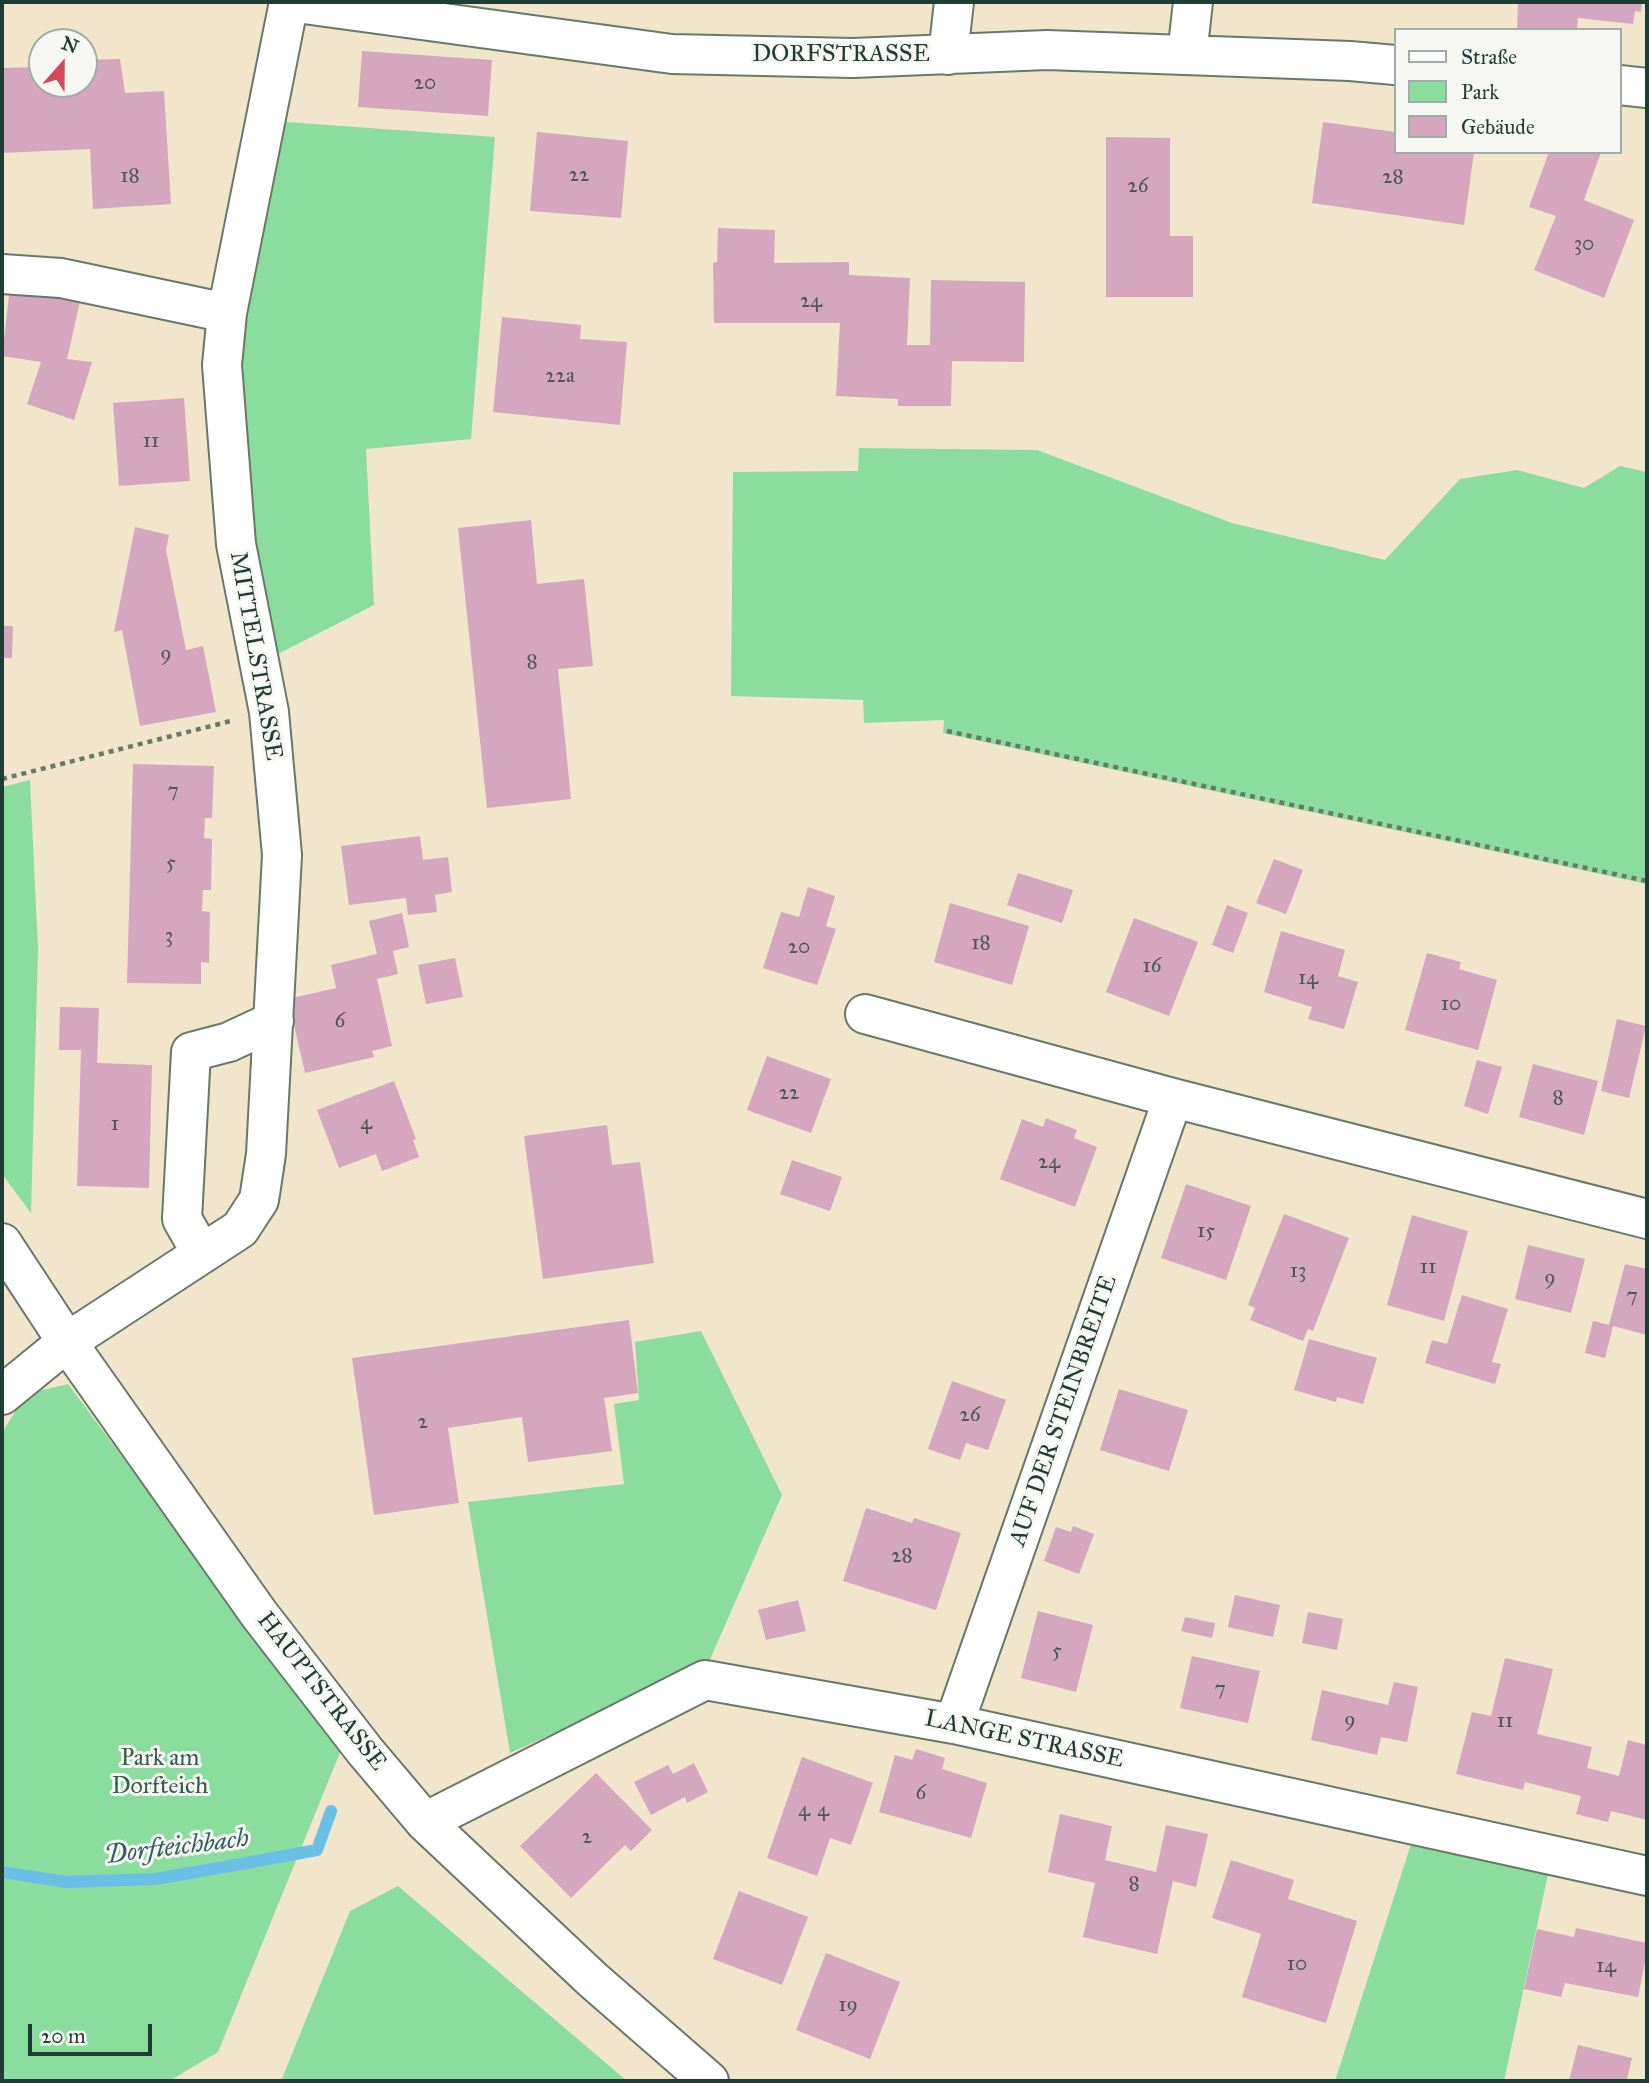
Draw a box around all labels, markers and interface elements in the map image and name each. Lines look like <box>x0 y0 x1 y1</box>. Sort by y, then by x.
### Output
north arrow <box>28 28 98 98</box>
legend <box>1394 28 1621 154</box>
text: N <box>58 31 82 58</box>
street label: DORFSTRASSE <box>752 41 930 69</box>
text: Straße <box>1461 44 1517 70</box>
house number: 20 <box>414 71 436 97</box>
text: Park <box>1461 79 1499 105</box>
text: Gebäude <box>1461 114 1535 140</box>
house number: 22 <box>569 163 589 189</box>
house number: 18 <box>120 164 140 190</box>
house number: 28 <box>1382 165 1404 191</box>
house number: 26 <box>1127 174 1149 200</box>
house number: 30 <box>1574 232 1594 258</box>
house number: 24 <box>800 289 822 315</box>
house number: 22a <box>545 364 575 390</box>
house number: 11 <box>143 429 159 455</box>
street label: MITTELSTRASSE <box>222 549 288 763</box>
house number: 9 <box>160 642 172 668</box>
house number: 8 <box>526 650 538 676</box>
house number: 7 <box>167 779 179 805</box>
house number: 5 <box>166 851 176 877</box>
house number: 3 <box>165 924 173 950</box>
house number: 18 <box>971 931 991 957</box>
house number: 20 <box>788 935 810 961</box>
house number: 16 <box>1142 954 1162 980</box>
house number: 14 <box>1298 966 1318 992</box>
house number: 10 <box>1441 992 1461 1018</box>
house number: 6 <box>335 1009 345 1035</box>
house number: 22 <box>779 1081 799 1107</box>
house number: 8 <box>1552 1086 1564 1112</box>
house number: 4 <box>360 1111 372 1137</box>
house number: 1 <box>111 1112 119 1138</box>
house number: 24 <box>1038 1150 1060 1176</box>
house number: 15 <box>1197 1219 1215 1245</box>
house number: 11 <box>1420 1255 1436 1281</box>
house number: 13 <box>1290 1259 1306 1285</box>
house number: 9 <box>1544 1266 1556 1292</box>
street label: AUF DER STEINBREITE <box>1004 1272 1124 1550</box>
house number: 7 <box>1626 1284 1638 1310</box>
house number: 26 <box>959 1403 981 1429</box>
house number: 2 <box>418 1410 428 1436</box>
house number: 28 <box>891 1544 913 1570</box>
street label: HAUPTSTRASSE <box>250 1607 392 1777</box>
house number: 5 <box>1052 1639 1062 1665</box>
house number: 7 <box>1214 1677 1226 1703</box>
street label: LANGE STRASSE <box>922 1705 1126 1775</box>
house number: 9 <box>1344 1708 1356 1734</box>
house number: 11 <box>1497 1709 1513 1735</box>
park label: Park am Dorfteich <box>112 1745 208 1801</box>
house number: 6 <box>916 1781 926 1807</box>
house number: 4 <box>798 1798 810 1824</box>
house number: 4 <box>817 1798 829 1824</box>
water label: Dorfteichbach <box>103 1824 251 1872</box>
house number: 2 <box>582 1825 592 1851</box>
house number: 8 <box>1128 1872 1140 1898</box>
house number: 10 <box>1287 1952 1307 1978</box>
house number: 14 <box>1596 1954 1616 1980</box>
house number: 19 <box>838 1993 858 2019</box>
scale bar <box>32 2010 156 2054</box>
text: 20 m <box>41 2023 86 2049</box>

